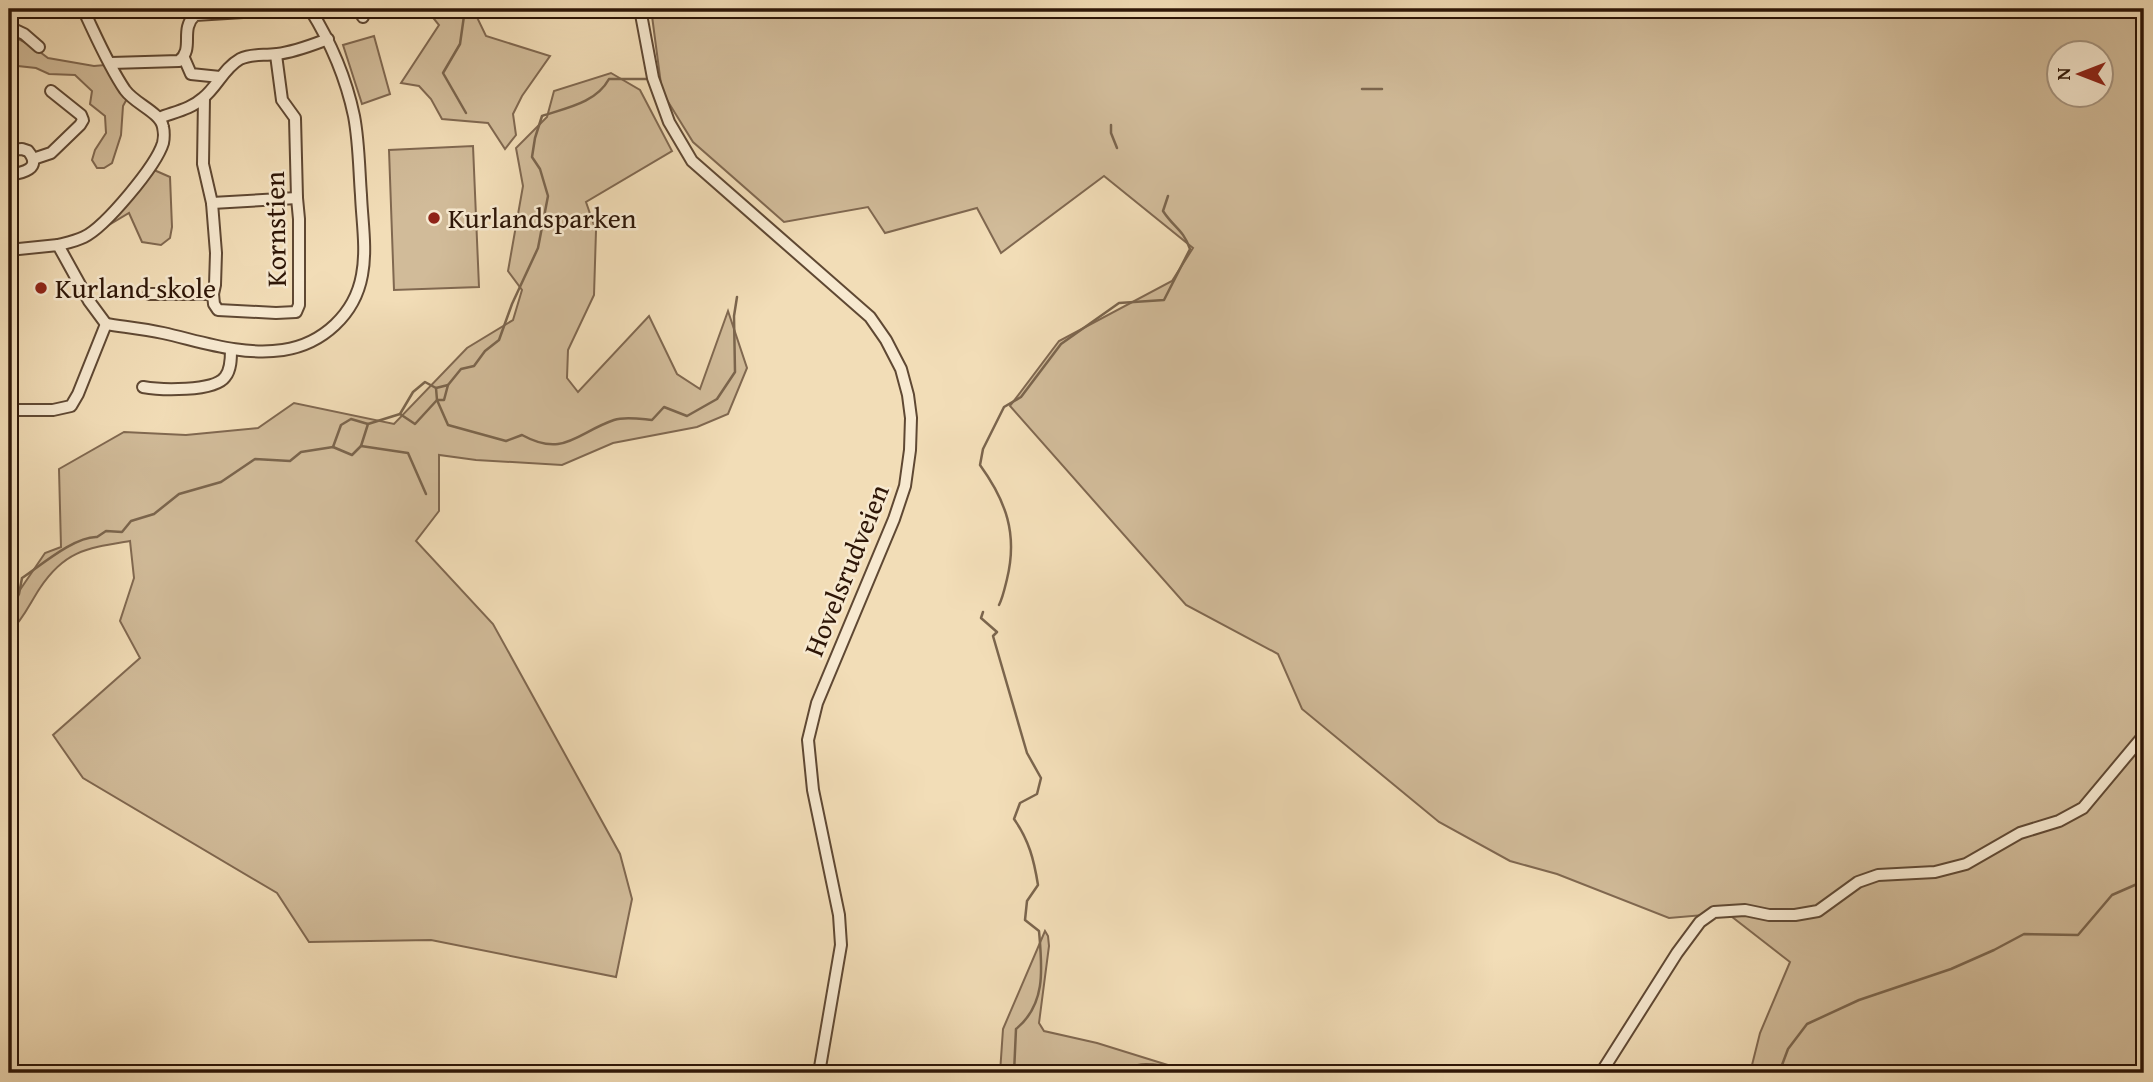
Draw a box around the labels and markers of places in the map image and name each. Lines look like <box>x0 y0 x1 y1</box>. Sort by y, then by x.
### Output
place label: Kurlandsparken <box>448 197 637 238</box>
marker: Kurlandsparken <box>426 210 442 226</box>
place label: Kurland skole <box>55 267 216 308</box>
marker: Kurland skole <box>33 280 49 296</box>

